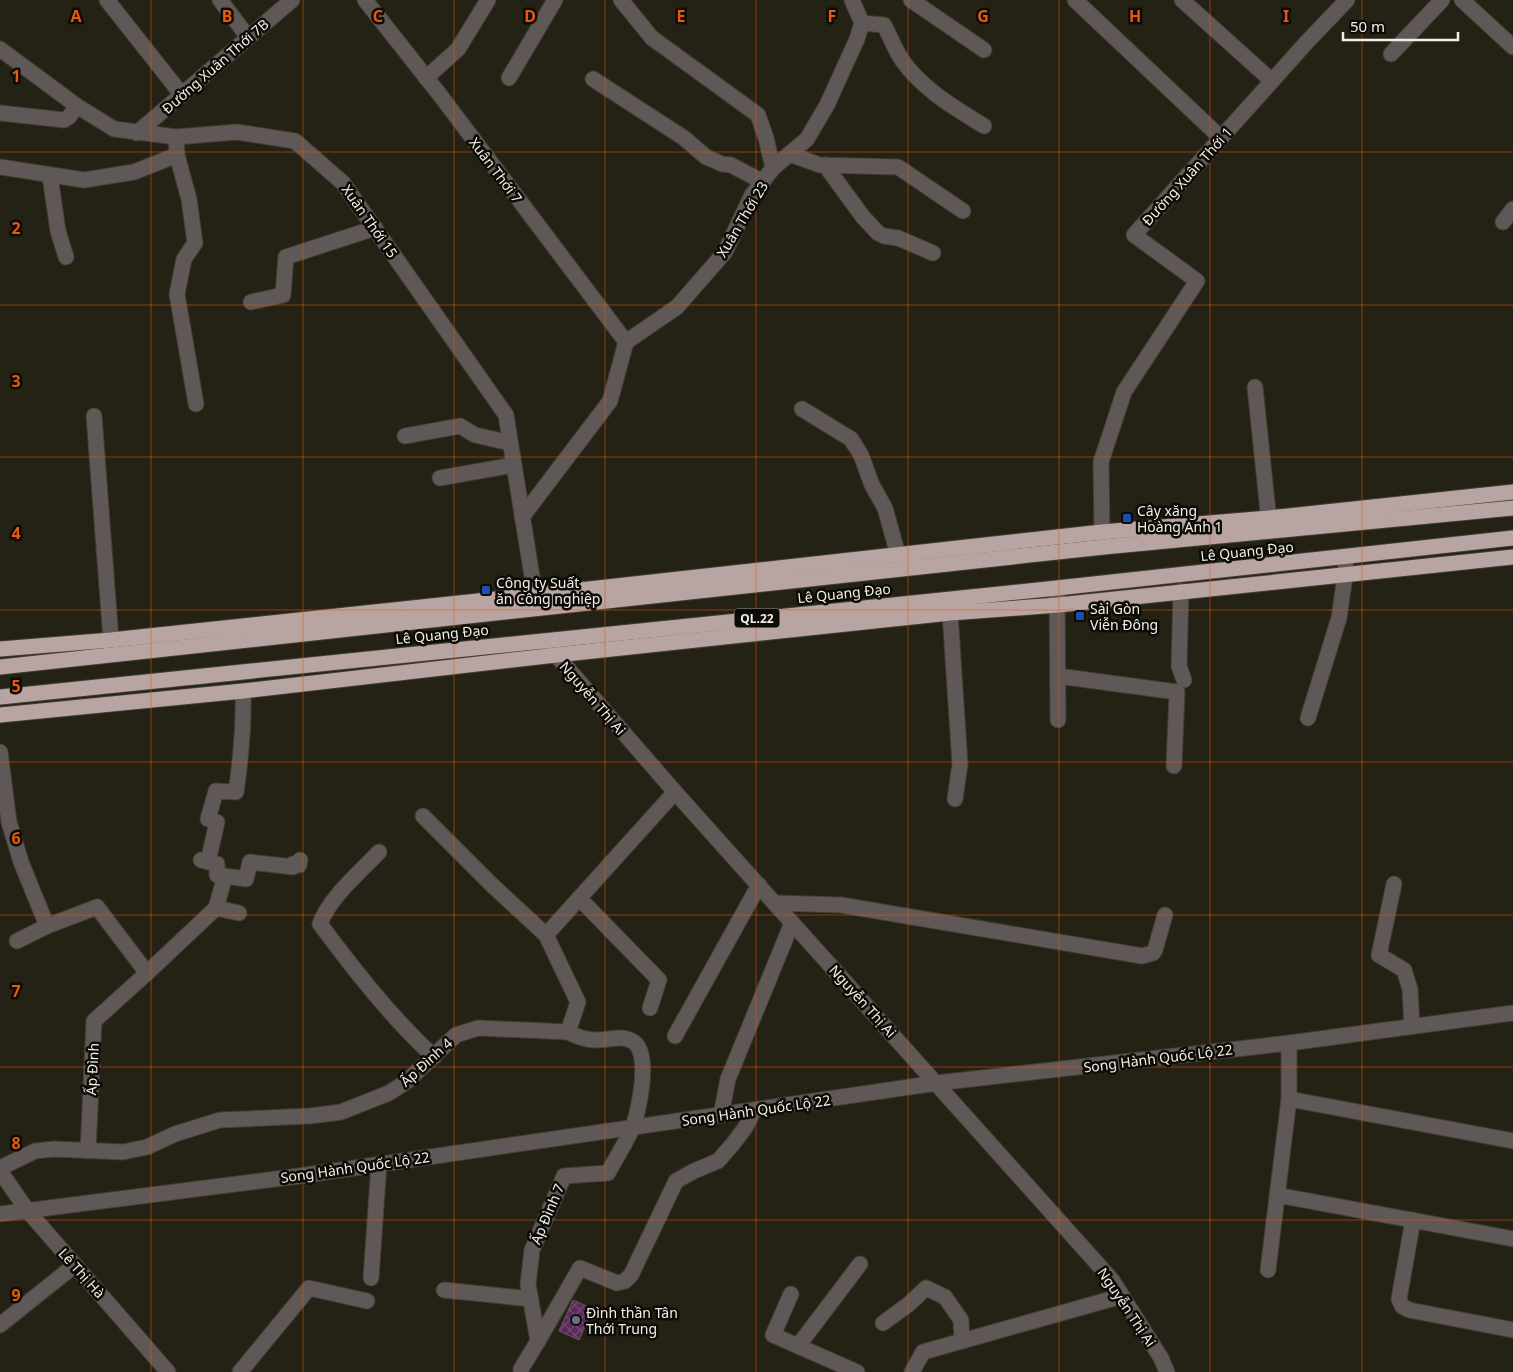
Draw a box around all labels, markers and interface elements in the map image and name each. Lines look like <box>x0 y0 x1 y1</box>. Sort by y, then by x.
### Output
text: A <box>70 5 82 27</box>
text: C <box>373 5 383 27</box>
text: D <box>524 5 536 27</box>
text: E <box>677 5 686 27</box>
text: F <box>828 5 836 27</box>
text: G <box>977 5 989 27</box>
text: H <box>1129 5 1141 27</box>
text: I <box>1283 5 1289 27</box>
scale bar <box>1343 10 1458 42</box>
street label: Đường Xuân Thới 7B <box>158 15 272 117</box>
text: 50 m <box>1350 16 1385 36</box>
text: 1 <box>11 65 21 87</box>
street label: Đường Xuân Thới 1 <box>1138 123 1236 229</box>
street label: Xuân Thới 7 <box>465 133 527 207</box>
street label: Xuân Thới 23 <box>712 178 772 260</box>
street label: Xuân Thới 15 <box>338 181 402 261</box>
text: 2 <box>11 217 21 239</box>
text: 3 <box>11 370 21 392</box>
place label: Cây xăng Hoàng Anh 1 <box>1137 501 1223 536</box>
marker: Cây xăng Hoàng Anh 1 <box>1121 512 1133 524</box>
text: 4 <box>11 522 21 544</box>
street label: Lê Quang Đạo <box>1199 537 1295 565</box>
place label: Công ty Suất ăn Công nghiệp <box>496 573 600 608</box>
street label: Lê Quang Đạo <box>796 579 892 607</box>
marker: Công ty Suất ăn Công nghiệp <box>480 584 492 596</box>
place label: Sài Gòn Viễn Đông <box>1090 599 1158 634</box>
road number: QL.22 <box>734 608 780 628</box>
marker: Sài Gòn Viễn Đông <box>1074 610 1086 622</box>
street label: Lê Quang Đạo <box>394 620 490 648</box>
street label: Nguyễn Thị Ai <box>556 657 630 739</box>
text: 5 <box>11 675 21 697</box>
text: 6 <box>11 827 21 849</box>
street label: Nguyễn Thị Ai <box>825 961 901 1041</box>
text: 7 <box>11 980 21 1002</box>
street label: Ấp Đình 4 <box>396 1034 456 1090</box>
street label: Song Hành Quốc Lộ 22 <box>1082 1039 1234 1077</box>
street label: Ấp Đình <box>81 1042 103 1096</box>
street label: Song Hành Quốc Lộ 22 <box>680 1090 832 1130</box>
text: 8 <box>11 1132 21 1154</box>
street label: Song Hành Quốc Lộ 22 <box>279 1147 431 1187</box>
street label: Ấp Đình 7 <box>526 1181 568 1247</box>
street label: Lê Thị Hà <box>55 1244 109 1302</box>
street label: Nguyễn Thị Ai <box>1094 1264 1160 1350</box>
text: 9 <box>11 1284 21 1306</box>
place label: Đình thần Tân Thới Trung <box>586 1303 678 1338</box>
marker: Đình thần Tân Thới Trung <box>570 1314 582 1326</box>

